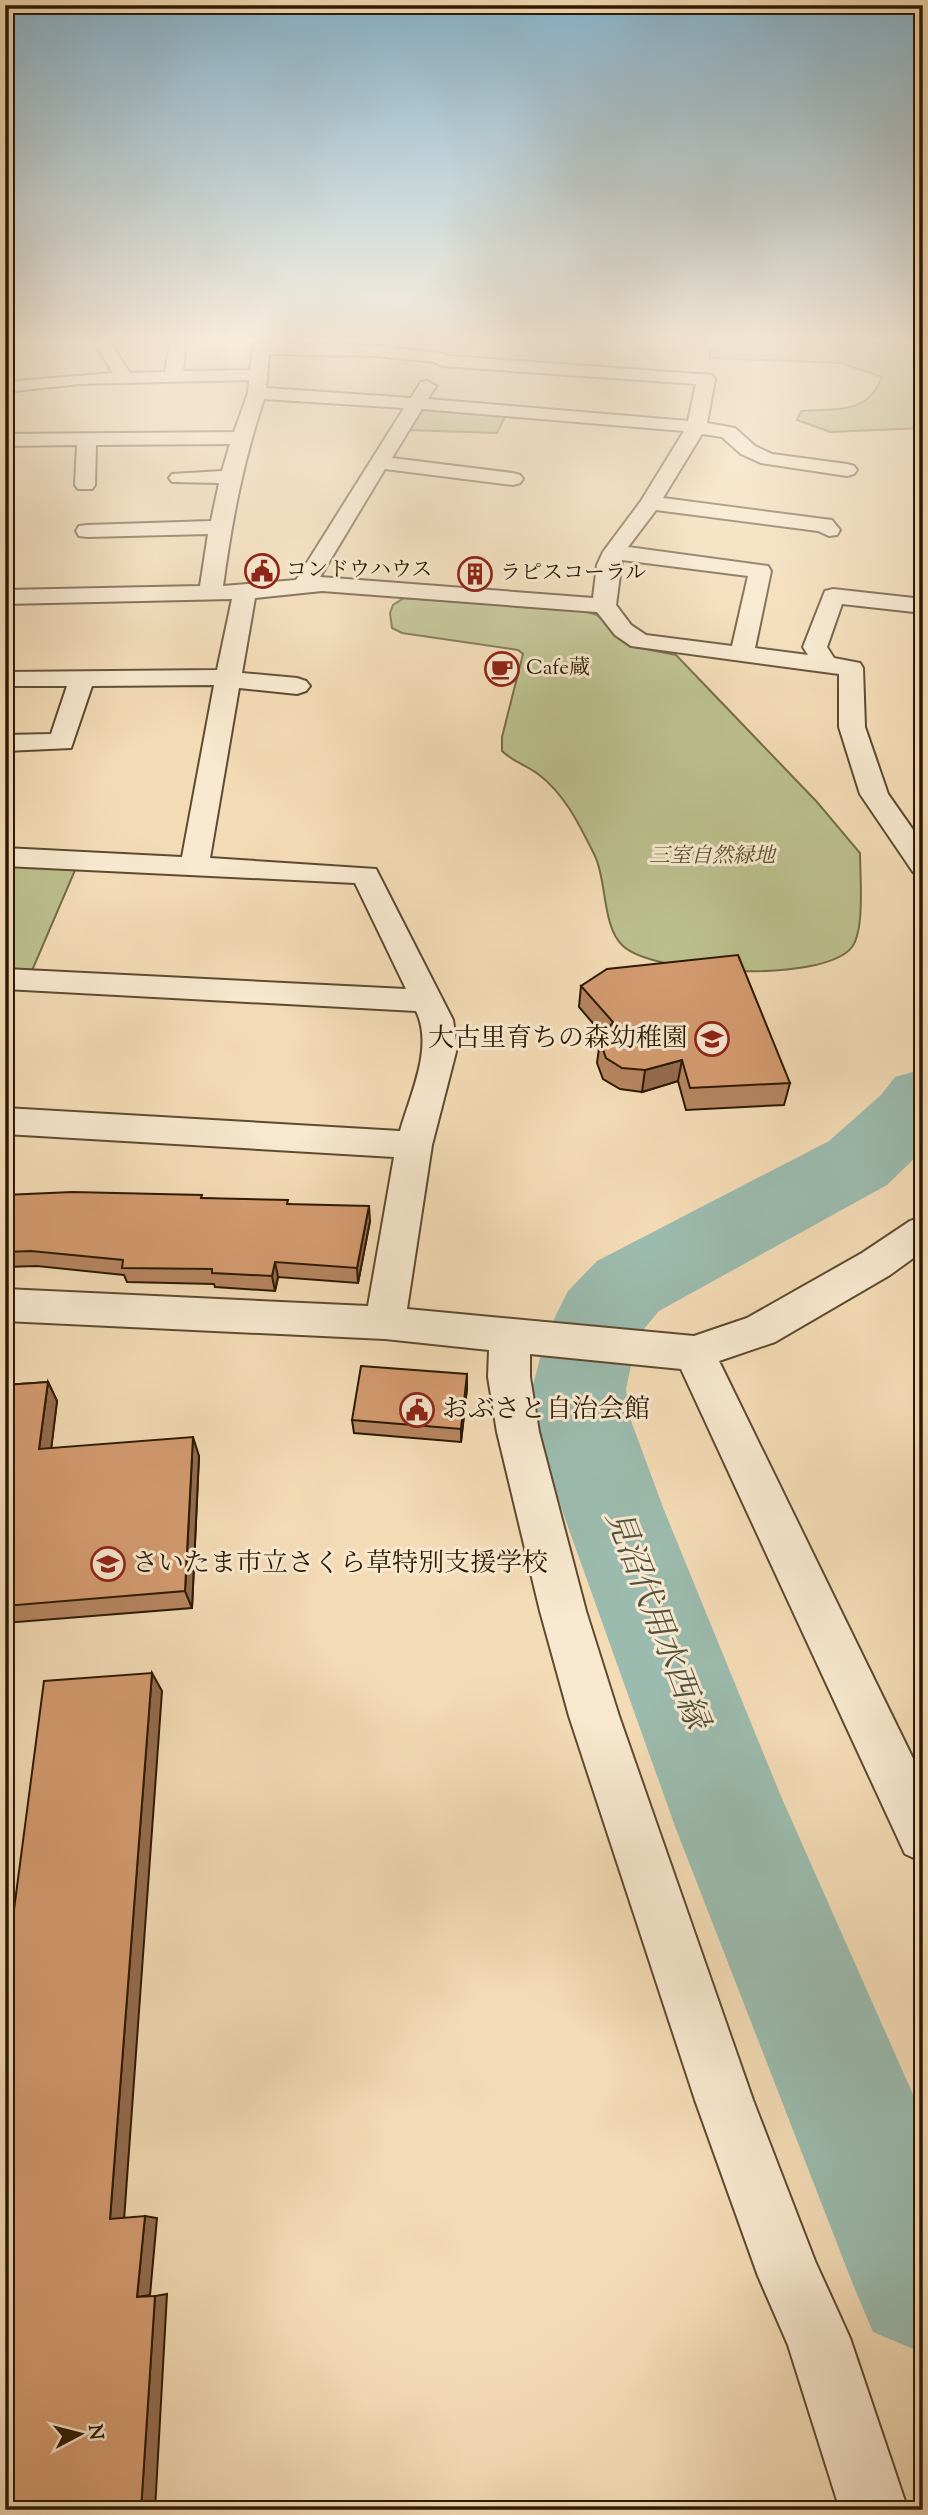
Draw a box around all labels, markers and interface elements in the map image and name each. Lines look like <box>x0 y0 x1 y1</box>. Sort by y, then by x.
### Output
public building icon: コンドウハウス <box>243 552 281 590</box>
building icon: ラピスコーラル <box>456 555 494 593</box>
place label: コンドウハウス <box>286 556 432 586</box>
place label: ラピスコーラル <box>500 559 646 589</box>
cafe icon: Cafe蔵 <box>483 650 521 688</box>
place label: Cafe蔵 <box>526 654 590 684</box>
park label: 三室自然緑地 <box>649 842 777 872</box>
school or university icon: 大古里育ちの森幼稚園 <box>693 1020 731 1058</box>
place label: 大古里育ちの森幼稚園 <box>428 1021 688 1058</box>
public building icon: おぶさと自治会館 <box>398 1391 436 1429</box>
place label: おぶさと自治会館 <box>442 1392 650 1429</box>
water label: 見沼代用水西縁 <box>591 1504 720 1740</box>
school or university icon: さいたま市立さくら草特別支援学校 <box>89 1545 127 1583</box>
place label: さいたま市立さくら草特別支援学校 <box>132 1546 548 1583</box>
north arrow <box>46 2400 116 2470</box>
text: N <box>80 2423 109 2441</box>

